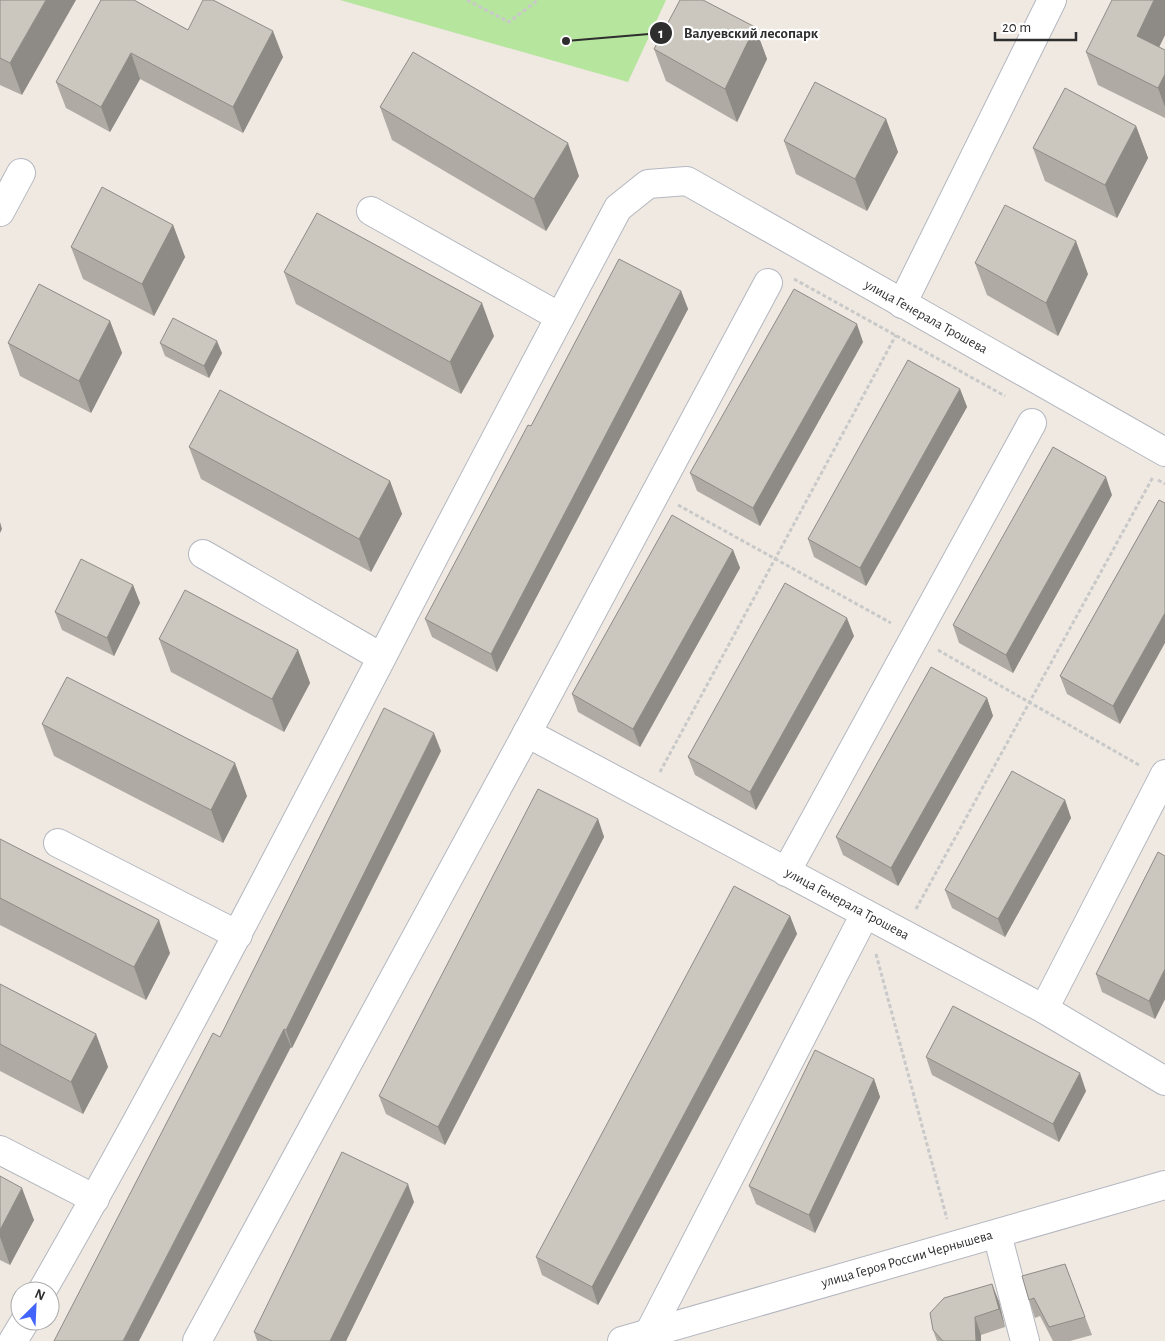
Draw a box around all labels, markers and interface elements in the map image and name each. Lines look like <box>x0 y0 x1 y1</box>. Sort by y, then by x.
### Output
scale bar <box>995 10 1076 42</box>
callout: Валуевский лесопарк <box>649 18 828 48</box>
text: 20 m <box>1002 20 1031 35</box>
text: 1 <box>658 26 664 41</box>
text: Валуевский лесопарк <box>684 26 819 41</box>
street label: улица Генерала Трошева <box>861 277 990 357</box>
street label: улица Генерала Трошева <box>782 865 912 943</box>
street label: улица Героя России Чернышева <box>819 1228 995 1290</box>
north arrow <box>10 1281 60 1331</box>
text: N <box>33 1287 47 1303</box>

